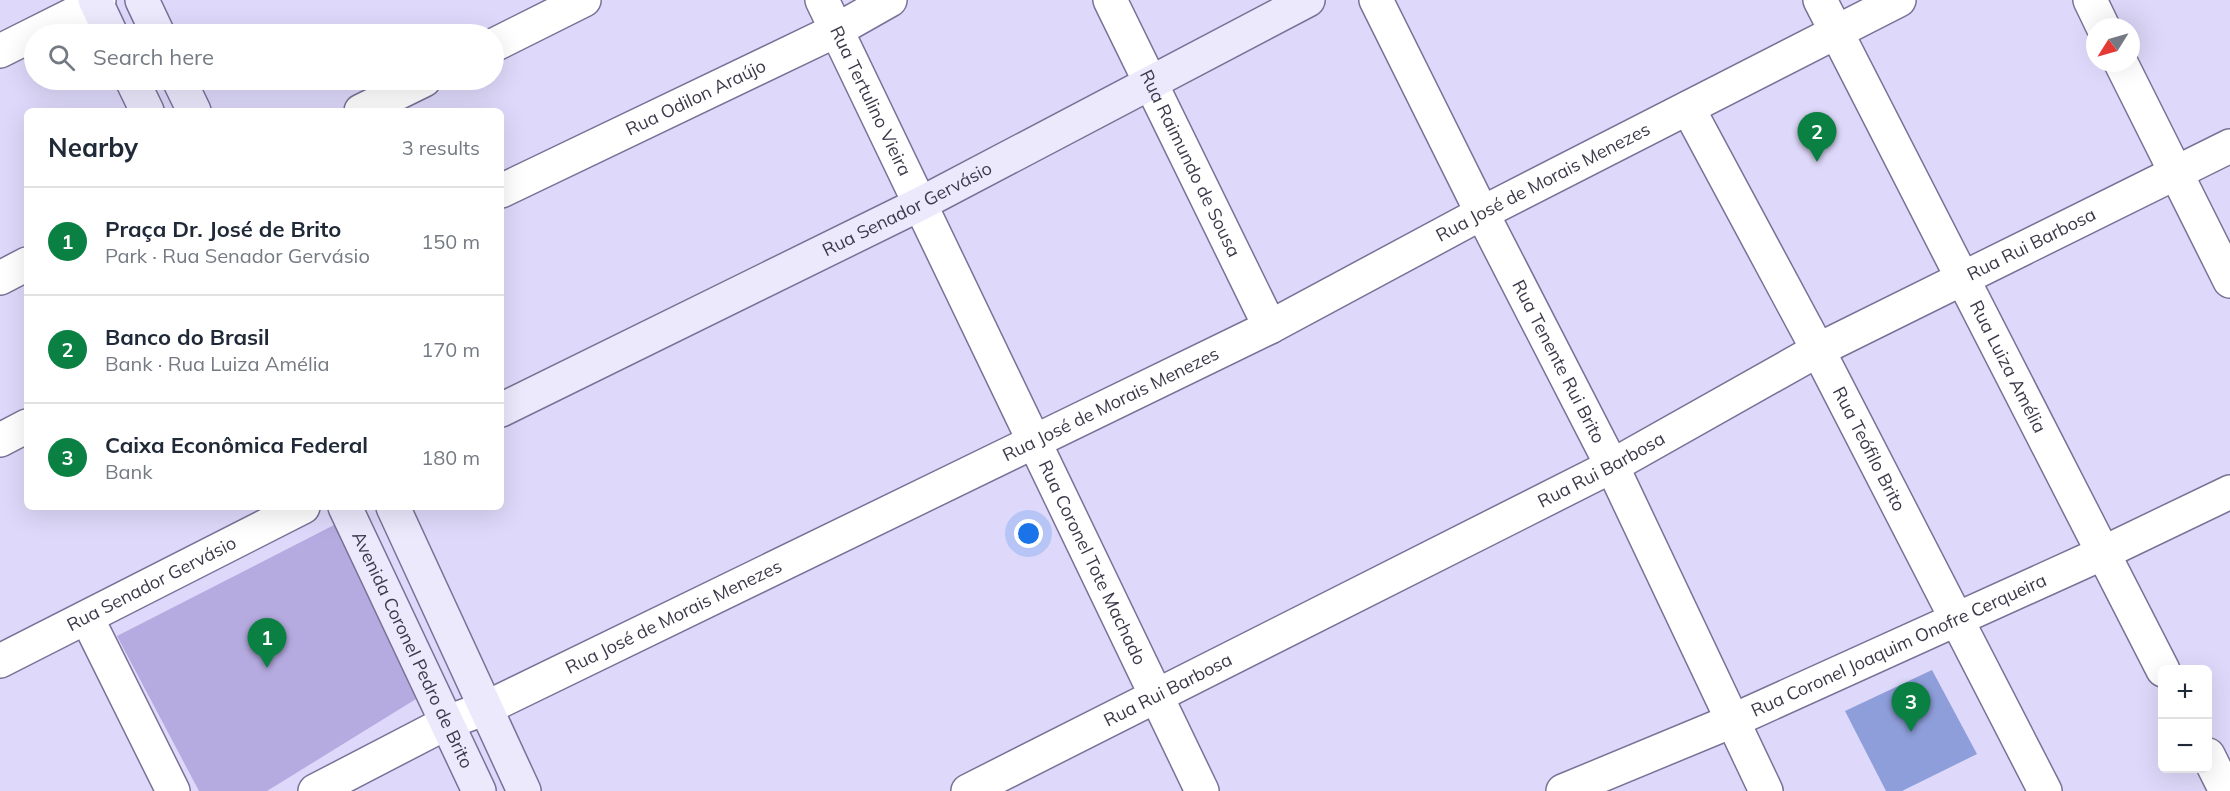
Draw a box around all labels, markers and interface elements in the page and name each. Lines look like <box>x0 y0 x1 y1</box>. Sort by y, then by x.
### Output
north arrow <box>2086 18 2140 72</box>
street label: Rua Tertulino Vieira <box>825 22 917 180</box>
search box <box>24 24 504 90</box>
icon: search <box>45 41 78 74</box>
text: Search here <box>93 43 214 71</box>
street label: Rua Odilon Araújo <box>622 54 769 141</box>
street label: Rua Raimundo de Sousa <box>1135 66 1246 261</box>
pin: 2 <box>1798 112 1836 162</box>
street label: Rua José de Morais Menezes <box>1432 117 1654 247</box>
text: Nearby <box>48 131 138 164</box>
text: 3 results <box>402 135 480 160</box>
street label: Rua Senador Gervásio <box>818 156 996 261</box>
street label: Rua Rui Barbosa <box>1963 202 2099 285</box>
text: Praça Dr. José de Brito <box>105 215 341 243</box>
text: 1 <box>62 229 74 254</box>
text: 150 m <box>421 229 480 254</box>
text: Park · Rua Senador Gervásio <box>105 243 370 268</box>
street label: Rua Tenente Rui Brito <box>1507 276 1610 447</box>
street label: Rua Luiza Amélia <box>1965 296 2052 437</box>
text: Banco do Brasil <box>105 323 270 351</box>
text: 2 <box>62 337 74 362</box>
text: 170 m <box>421 337 480 362</box>
street label: Rua José de Morais Menezes <box>999 342 1223 466</box>
text: Bank · Rua Luiza Amélia <box>105 351 329 376</box>
street label: Rua Teófilo Brito <box>1828 383 1911 515</box>
street label: Rua Rui Barbosa <box>1534 427 1669 513</box>
text: Caixa Econômica Federal <box>105 431 368 459</box>
text: 3 <box>62 445 74 470</box>
text: 180 m <box>421 445 480 470</box>
street label: Rua Coronel Tote Machado <box>1034 456 1152 668</box>
text: Bank <box>105 459 153 484</box>
your location <box>1014 519 1043 548</box>
street label: Avenida Coronel Pedro de Brito <box>347 527 479 772</box>
street label: Rua Senador Gervásio <box>63 531 240 636</box>
street label: Rua José de Morais Menezes <box>562 554 785 679</box>
street label: Rua Coronel Joaquim Onofre Cerqueira <box>1747 568 2050 722</box>
pin: 1 <box>248 618 286 668</box>
street label: Rua Rui Barbosa <box>1100 648 1236 732</box>
map controls <box>2158 665 2212 773</box>
button: + <box>2158 665 2212 719</box>
pin: 3 <box>1892 682 1930 732</box>
button: − <box>2158 719 2212 773</box>

